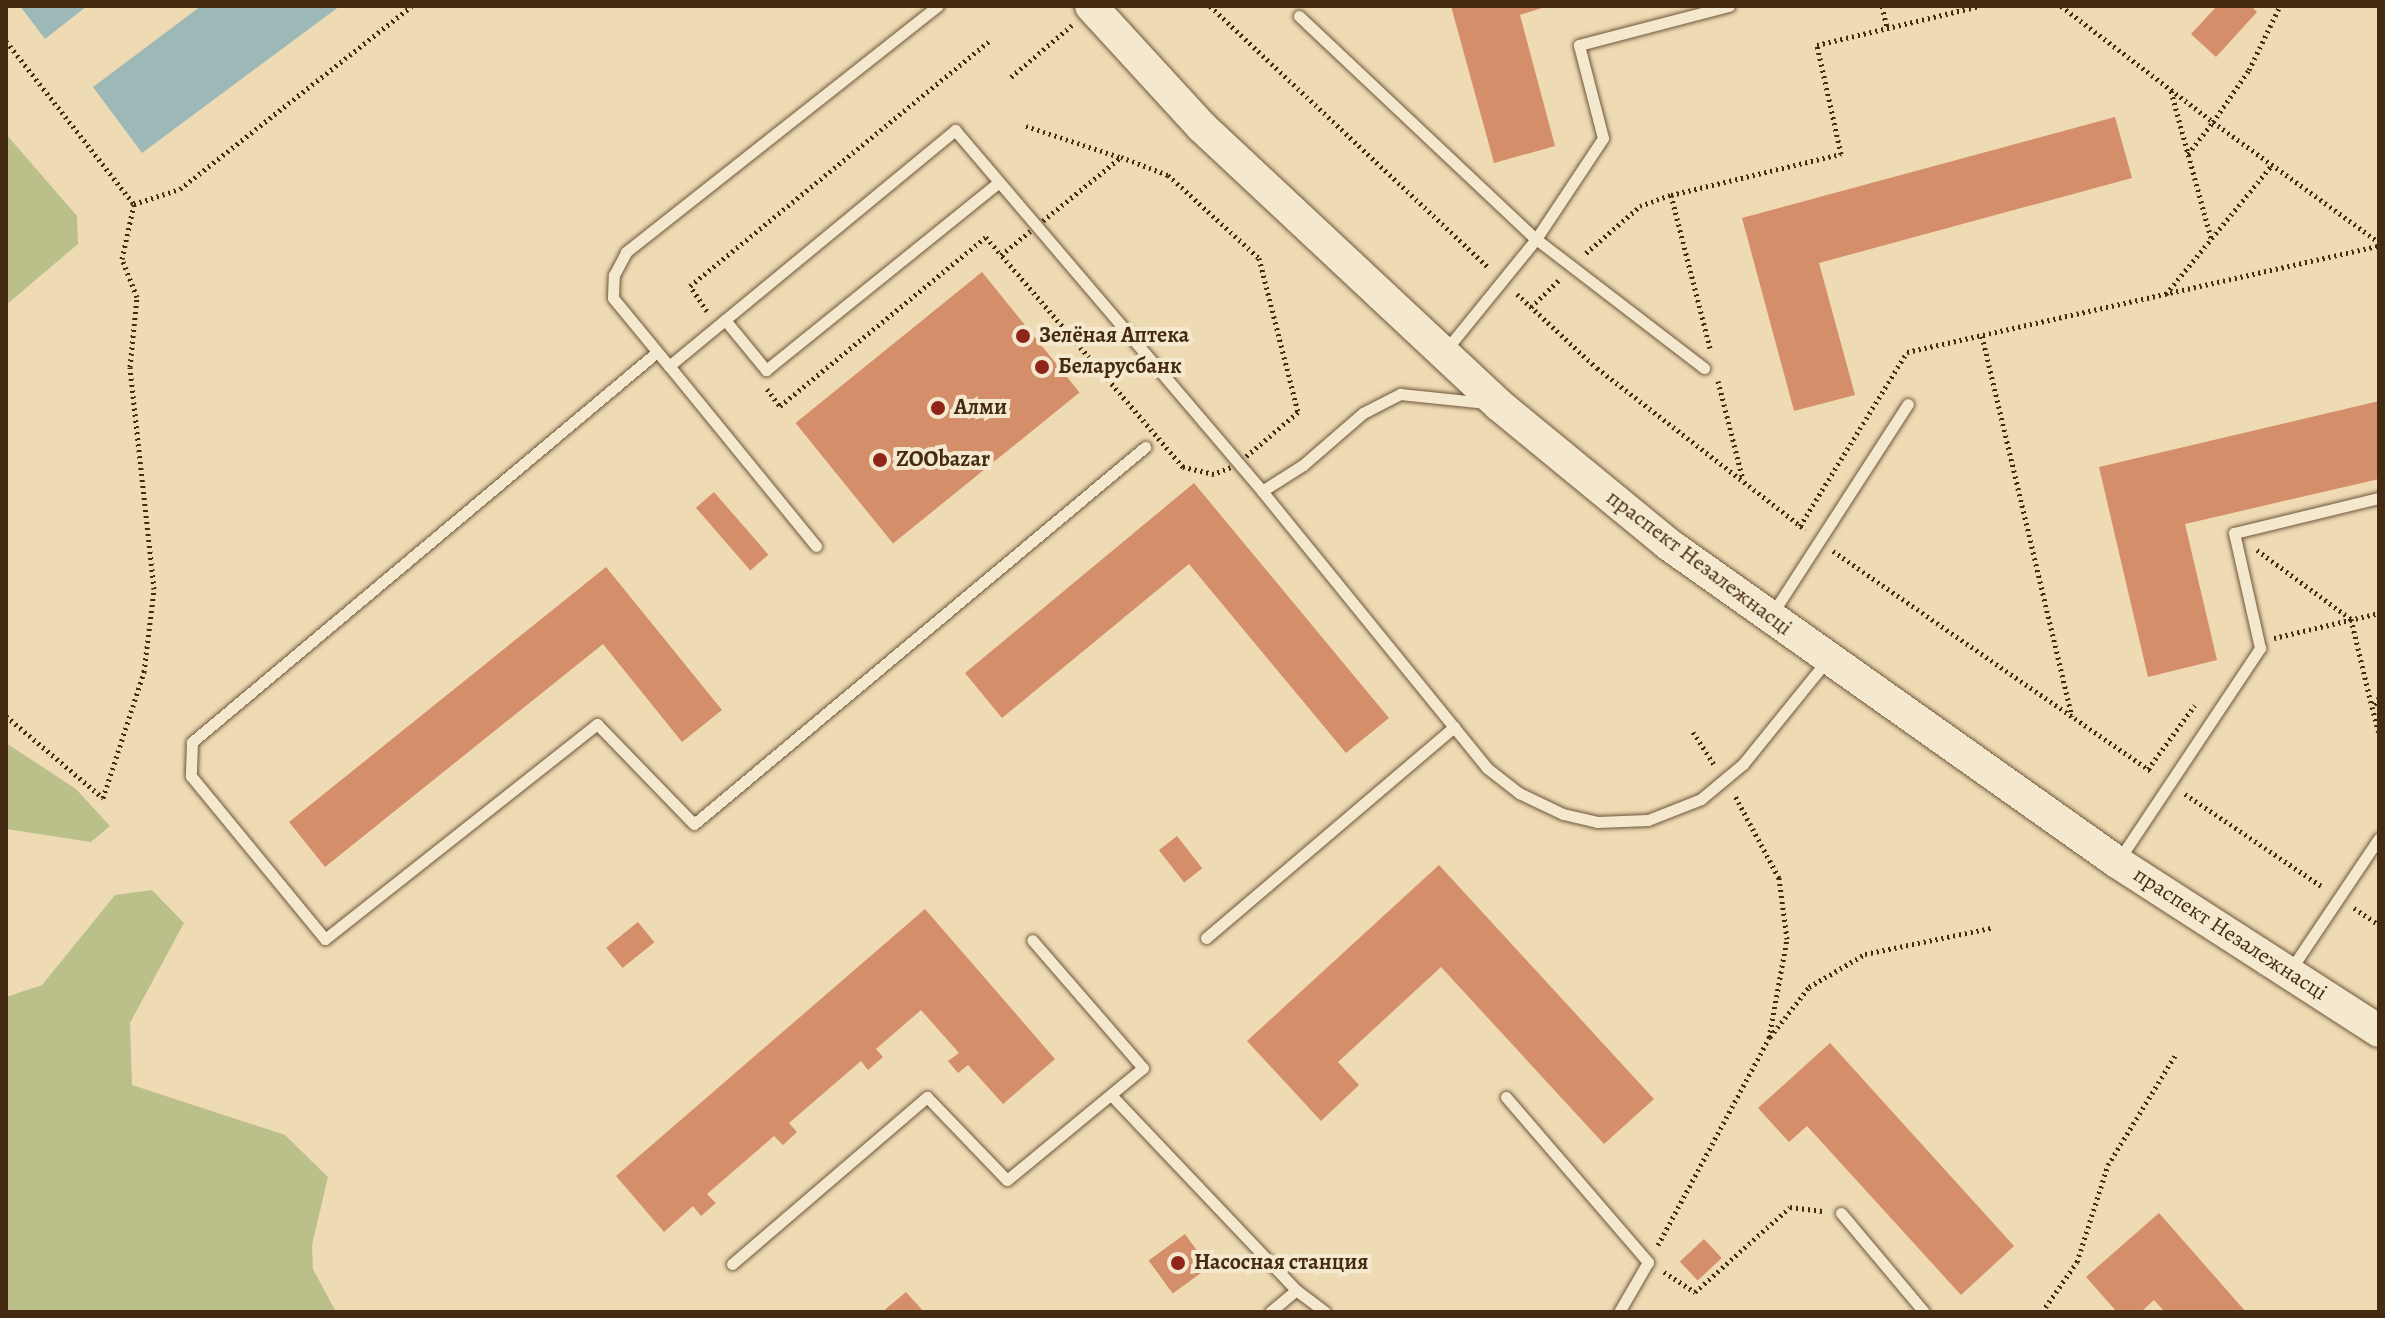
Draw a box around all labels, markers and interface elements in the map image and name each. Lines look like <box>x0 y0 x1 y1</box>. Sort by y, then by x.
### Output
place label: Зелёная Аптека <box>1039 323 1189 349</box>
marker: Зелёная Аптека <box>1014 327 1032 345</box>
place label: Беларусбанк <box>1058 354 1182 380</box>
marker: Беларусбанк <box>1033 358 1051 376</box>
place label: Алми <box>954 395 1007 421</box>
marker: Алми <box>929 399 947 417</box>
place label: ZOObazar <box>896 447 990 473</box>
marker: ZOObazar <box>871 451 889 469</box>
street label: праспект Незалежнасці <box>1601 485 1797 641</box>
street label: праспект Незалежнасці <box>2128 862 2332 1006</box>
place label: Насосная станция <box>1194 1250 1368 1276</box>
marker: Насосная станция <box>1169 1254 1187 1272</box>

